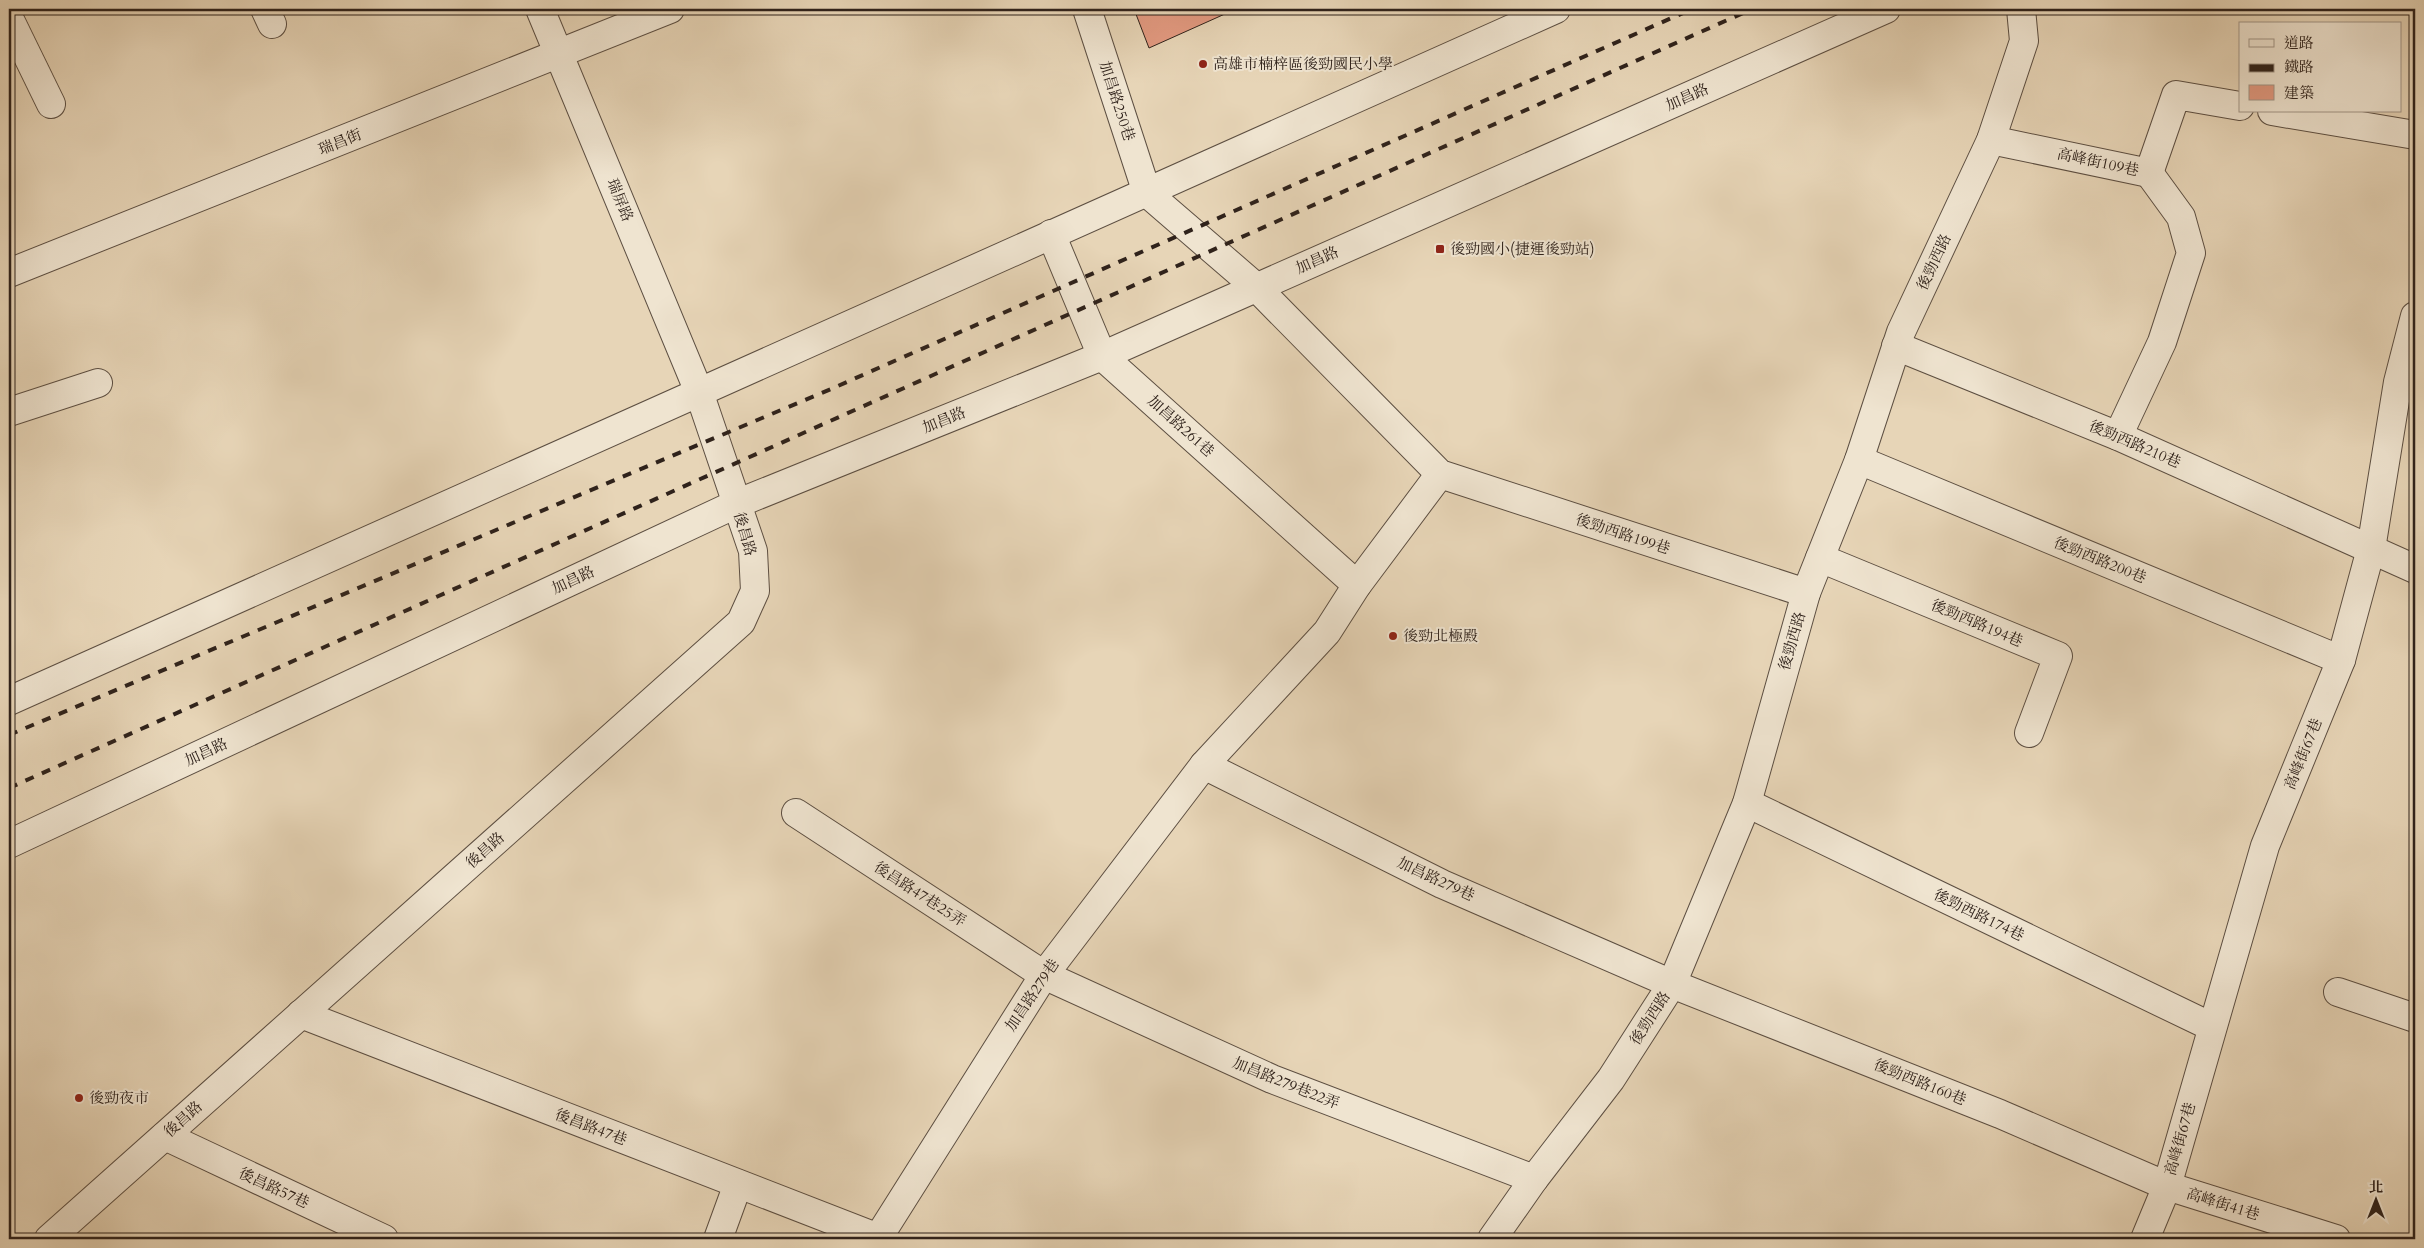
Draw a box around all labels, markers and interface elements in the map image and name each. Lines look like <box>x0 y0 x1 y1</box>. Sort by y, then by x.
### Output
legend <box>2239 22 2402 112</box>
text: 道路 <box>2284 33 2314 53</box>
place label: 高雄市楠梓區後勁國民小學 <box>1213 54 1393 74</box>
text: 鐵路 <box>2284 57 2314 77</box>
street label: 加昌路250巷 <box>1095 58 1139 144</box>
marker: 高雄市楠梓區後勁國民小學 <box>1197 58 1209 70</box>
street label: 加昌路 <box>1662 79 1712 115</box>
text: 建築 <box>2284 83 2314 103</box>
street label: 瑞昌街 <box>315 124 365 160</box>
street label: 高峰街109巷 <box>2055 144 2141 180</box>
street label: 瑞屏路 <box>602 175 638 225</box>
street label: 後勁西路 <box>1912 231 1956 293</box>
place label: 後勁國小(捷運後勁站) <box>1450 239 1595 259</box>
street label: 加昌路 <box>1292 242 1342 278</box>
marker: 後勁國小(捷運後勁站) <box>1434 243 1446 255</box>
street label: 加昌路261巷 <box>1143 391 1219 461</box>
street label: 加昌路 <box>919 402 969 438</box>
street label: 後勁西路210巷 <box>2086 416 2184 472</box>
street label: 後勁西路199巷 <box>1573 509 1673 559</box>
street label: 後昌路 <box>729 510 761 558</box>
street label: 後勁西路200巷 <box>2051 532 2149 588</box>
street label: 加昌路 <box>548 561 598 599</box>
street label: 後勁西路194巷 <box>1928 595 2026 651</box>
street label: 後勁西路 <box>1774 609 1810 673</box>
place label: 後勁北極殿 <box>1403 626 1478 646</box>
marker: 後勁北極殿 <box>1387 630 1399 642</box>
street label: 高峰街67巷 <box>2280 715 2326 793</box>
street label: 加昌路 <box>181 733 231 771</box>
street label: 後昌路 <box>462 828 508 872</box>
street label: 加昌路279巷 <box>1394 852 1478 906</box>
street label: 後昌路47巷25弄 <box>870 857 970 931</box>
street label: 後勁西路174巷 <box>1931 885 2027 945</box>
street label: 加昌路279巷 <box>1000 955 1064 1035</box>
street label: 後勁西路 <box>1625 987 1675 1049</box>
street label: 加昌路279巷22弄 <box>1230 1052 1342 1114</box>
street label: 後勁西路160巷 <box>1871 1054 1969 1110</box>
place label: 後勁夜市 <box>89 1088 149 1108</box>
marker: 後勁夜市 <box>73 1092 85 1104</box>
street label: 後昌路 <box>160 1097 206 1141</box>
street label: 高峰街67巷 <box>2160 1100 2200 1178</box>
street label: 後昌路47巷 <box>552 1104 630 1150</box>
street label: 後昌路57巷 <box>236 1163 312 1213</box>
north arrow <box>2352 1176 2402 1226</box>
text: 北 <box>2369 1178 2383 1197</box>
street label: 高峰街41巷 <box>2184 1183 2262 1225</box>

